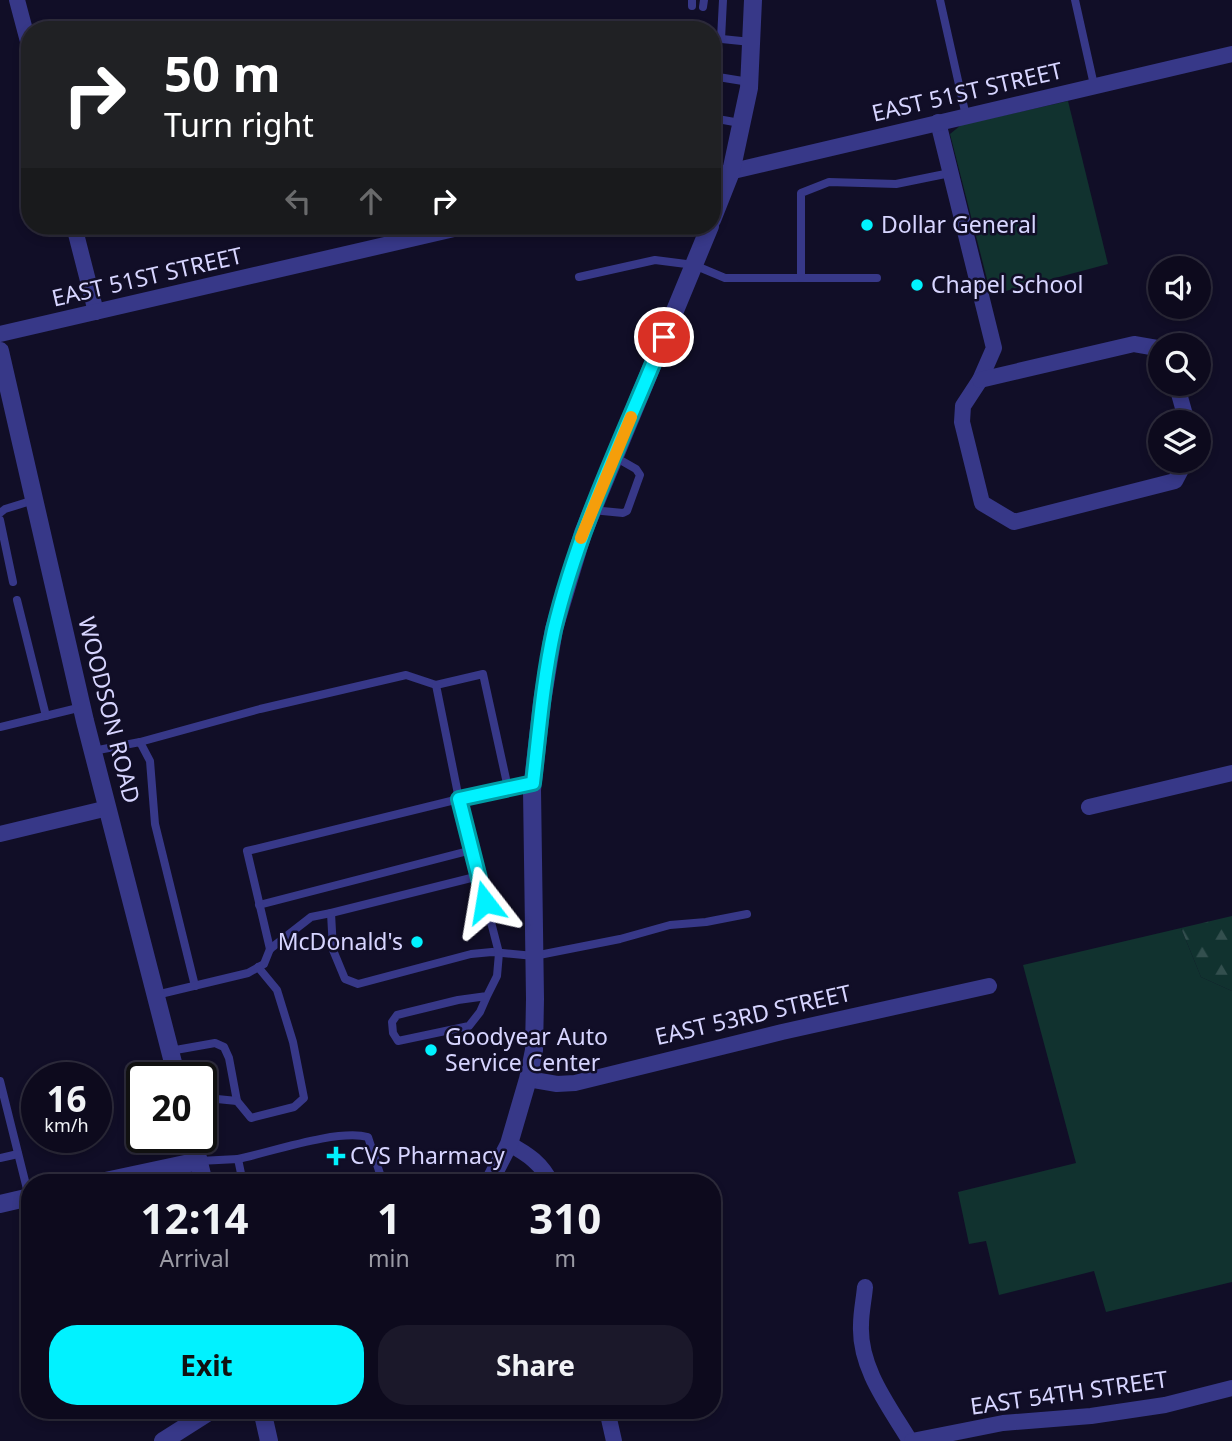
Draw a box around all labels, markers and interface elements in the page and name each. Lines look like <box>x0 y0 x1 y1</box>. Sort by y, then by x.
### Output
text: 50 m <box>164 40 281 106</box>
icon: right <box>49 49 140 140</box>
street label: EAST 51ST STREET <box>868 53 1065 129</box>
text: Turn right <box>164 103 314 146</box>
icon: left <box>279 182 317 220</box>
icon: ahead <box>352 182 390 220</box>
icon: right <box>425 182 463 220</box>
place label: Dollar General <box>881 208 1037 240</box>
marker: Dollar General <box>859 217 875 233</box>
street label: EAST 51ST STREET <box>48 238 245 314</box>
map controls <box>1148 256 1211 473</box>
button: sound <box>1148 256 1211 319</box>
place label: Chapel School <box>931 268 1083 300</box>
marker: Chapel School <box>909 277 925 293</box>
pin <box>634 307 694 367</box>
icon: arrive <box>645 318 683 356</box>
button: search <box>1148 333 1211 396</box>
button: layers <box>1148 410 1211 473</box>
street label: WOODSON ROAD <box>71 613 149 806</box>
position arrow <box>448 865 522 939</box>
place label: McDonald's <box>278 925 403 957</box>
marker: McDonald's <box>409 934 425 950</box>
street label: EAST 53RD STREET <box>652 976 854 1052</box>
place label: Goodyear Auto Service Center <box>445 1020 608 1078</box>
marker: Goodyear Auto Service Center <box>423 1042 439 1058</box>
speed limit sign: 20 <box>126 1062 217 1153</box>
text: 16 <box>46 1075 87 1122</box>
text: km/h <box>44 1113 89 1137</box>
place label: CVS Pharmacy <box>350 1139 505 1171</box>
marker: CVS Pharmacy <box>328 1148 344 1164</box>
text: 12:14 <box>141 1189 248 1246</box>
text: 1 <box>377 1189 401 1246</box>
text: 310 <box>529 1189 601 1246</box>
text: Arrival <box>159 1242 230 1274</box>
text: min <box>368 1242 410 1274</box>
text: m <box>555 1242 576 1274</box>
button: Exit <box>49 1325 364 1405</box>
button: Share <box>378 1325 693 1405</box>
street label: EAST 54TH STREET <box>968 1362 1170 1422</box>

